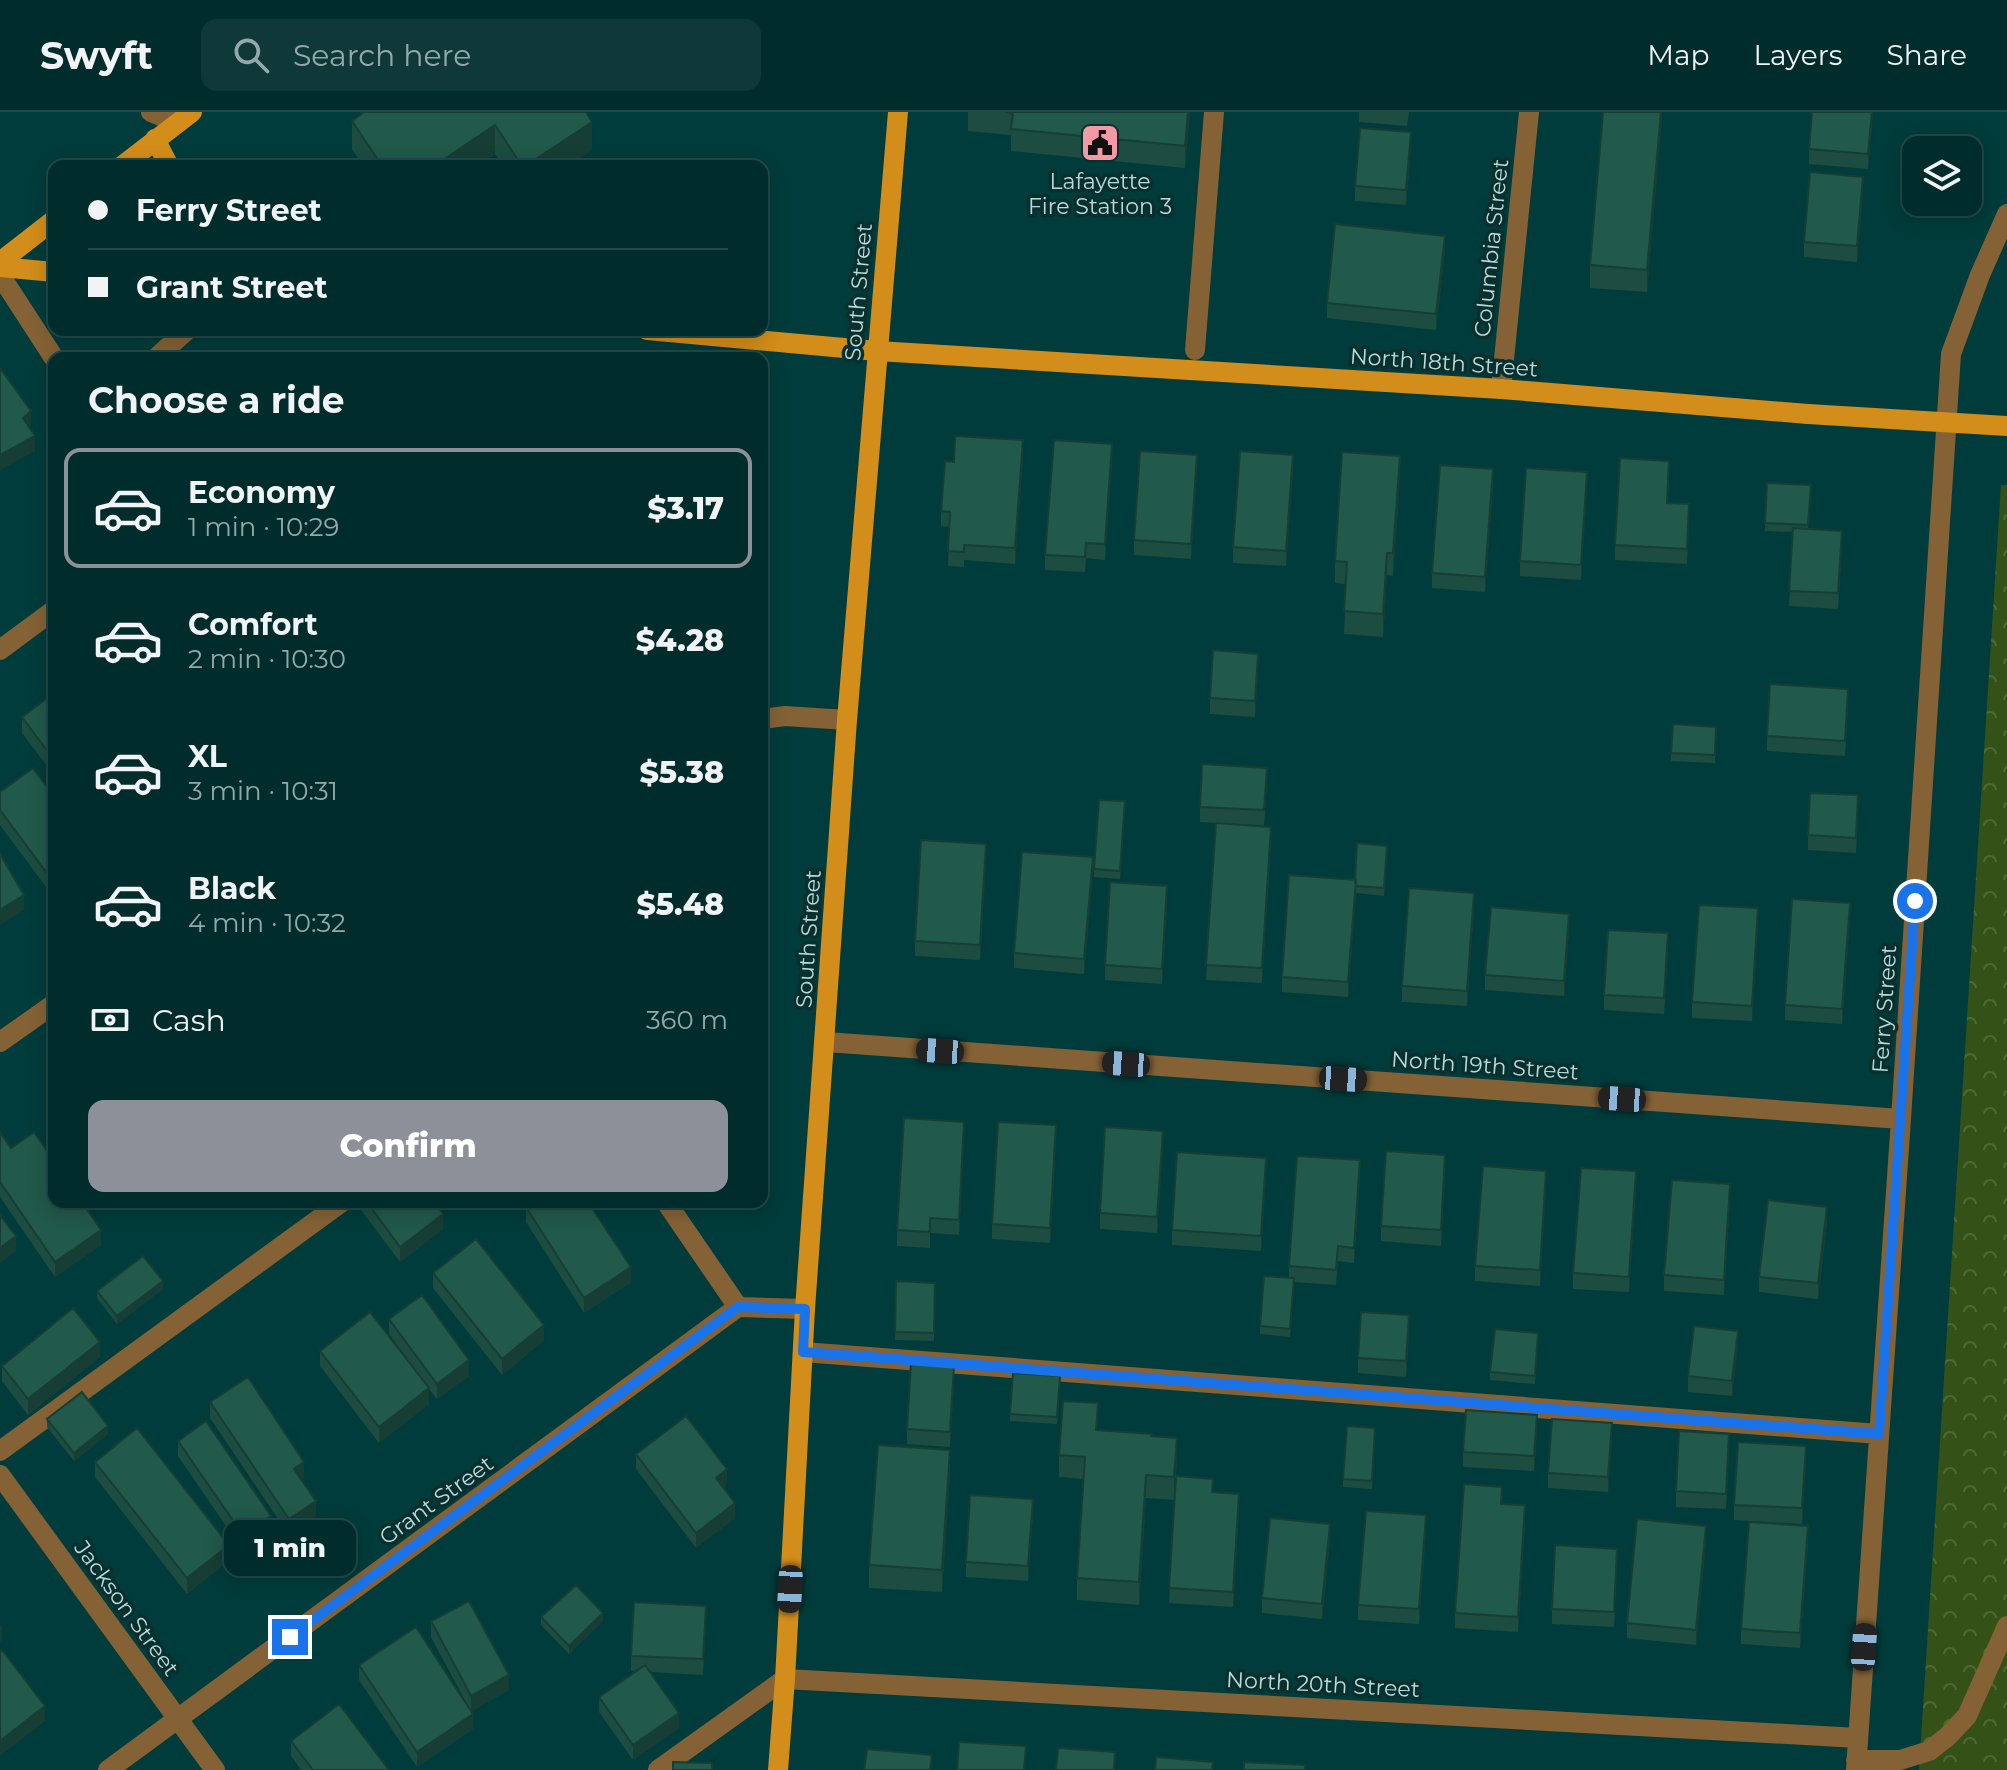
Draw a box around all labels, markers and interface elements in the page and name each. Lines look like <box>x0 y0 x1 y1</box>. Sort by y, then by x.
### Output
search box <box>201 19 761 91</box>
text: Swyft <box>40 32 153 79</box>
icon: search <box>229 33 273 77</box>
text: Search here <box>293 37 471 74</box>
text: Map <box>1647 38 1710 72</box>
text: Layers <box>1754 38 1843 72</box>
text: Share <box>1887 38 1967 72</box>
public building icon: Lafayette Fire Station 3 <box>1079 122 1121 164</box>
map controls <box>1902 136 1982 216</box>
button: layers <box>1902 136 1982 216</box>
street label: Columbia Street <box>1469 158 1514 338</box>
place label: Lafayette Fire Station 3 <box>1028 168 1172 220</box>
text: Ferry Street <box>136 192 322 229</box>
street label: South Street <box>839 222 878 362</box>
text: Grant Street <box>136 269 327 306</box>
street label: North 18th Street <box>1349 342 1539 383</box>
text: Choose a ride <box>88 378 345 422</box>
icon: car <box>92 472 164 544</box>
text: Economy <box>188 474 335 511</box>
text: $3.17 <box>648 490 724 527</box>
text: 1 min · 10:29 <box>188 511 339 543</box>
icon: car <box>92 604 164 676</box>
text: Comfort <box>188 606 318 643</box>
text: $4.28 <box>636 622 724 659</box>
text: 2 min · 10:30 <box>188 643 346 675</box>
icon: car <box>92 736 164 808</box>
text: XL <box>188 738 227 775</box>
text: $5.38 <box>639 754 724 791</box>
text: 3 min · 10:31 <box>188 775 338 807</box>
icon: car <box>92 868 164 940</box>
street label: South Street <box>790 869 827 1009</box>
text: Black <box>188 870 276 907</box>
route start <box>1897 883 1933 919</box>
text: $5.48 <box>636 886 724 923</box>
text: 4 min · 10:32 <box>188 907 346 939</box>
street label: Ferry Street <box>1867 944 1902 1074</box>
icon: cash <box>88 998 132 1042</box>
text: Cash <box>152 1002 226 1039</box>
text: 360 m <box>646 1004 728 1036</box>
car <box>915 1037 965 1065</box>
street label: North 19th Street <box>1390 1045 1580 1086</box>
car <box>1101 1050 1151 1078</box>
car <box>1318 1065 1368 1093</box>
car <box>1597 1085 1647 1113</box>
button: Confirm <box>88 1100 728 1192</box>
street label: Grant Street <box>374 1450 498 1551</box>
callout: 1 min <box>224 1521 356 1577</box>
text: 1 min <box>254 1532 326 1564</box>
street label: Jackson Street <box>68 1535 185 1681</box>
car <box>777 1564 803 1614</box>
route end <box>272 1619 308 1655</box>
car <box>1850 1622 1878 1672</box>
street label: North 20th Street <box>1226 1666 1420 1703</box>

